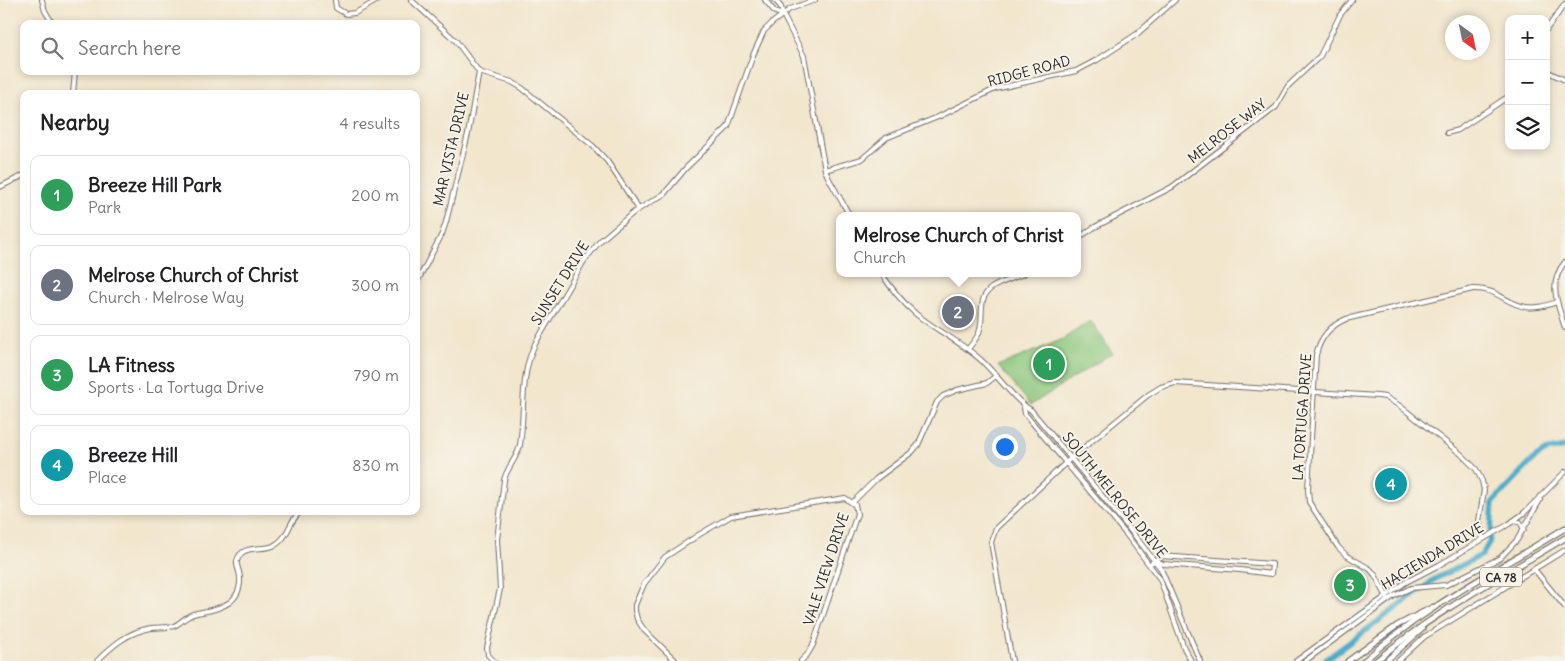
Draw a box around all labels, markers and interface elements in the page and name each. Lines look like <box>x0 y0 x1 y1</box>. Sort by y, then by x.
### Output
north arrow <box>1445 15 1490 60</box>
map controls <box>1505 15 1550 150</box>
button: + <box>1505 15 1550 60</box>
search box <box>20 20 420 75</box>
icon: search <box>38 34 66 62</box>
text: Search here <box>78 36 181 60</box>
street label: RIDGE ROAD <box>986 51 1073 91</box>
button: − <box>1505 60 1550 105</box>
street label: MAR VISTA DRIVE <box>429 90 473 208</box>
street label: MELROSE WAY <box>1184 95 1270 167</box>
button: layers <box>1505 105 1550 150</box>
text: Nearby <box>40 109 110 136</box>
text: 4 results <box>339 113 400 133</box>
text: Breeze Hill Park <box>88 173 222 197</box>
text: 1 <box>54 185 60 205</box>
text: 200 m <box>351 185 399 205</box>
text: Park <box>88 197 121 217</box>
popup <box>836 212 1081 277</box>
text: Melrose Church of Christ <box>853 223 1064 247</box>
street label: SUNSET DRIVE <box>527 238 593 328</box>
text: Church <box>853 247 906 267</box>
text: Melrose Church of Christ <box>88 263 298 287</box>
text: 2 <box>53 275 61 295</box>
text: 300 m <box>351 275 399 295</box>
text: Church · Melrose Way <box>88 287 244 307</box>
pin: 2 <box>942 293 974 331</box>
pin: 1 <box>1033 345 1065 383</box>
text: LA Fitness <box>88 353 175 377</box>
street label: LA TORTUGA DRIVE <box>1289 353 1315 481</box>
text: 3 <box>52 365 62 385</box>
text: 790 m <box>354 365 399 385</box>
text: Sports · La Tortuga Drive <box>88 377 264 397</box>
street label: SOUTH MELROSE DRIVE <box>1059 428 1171 562</box>
your location <box>992 434 1018 460</box>
text: Breeze Hill <box>88 443 178 467</box>
text: 4 <box>52 455 62 475</box>
text: 830 m <box>352 455 399 475</box>
pin: 4 <box>1375 465 1407 503</box>
text: Place <box>88 467 127 487</box>
street label: VALE VIEW DRIVE <box>799 510 853 628</box>
street label: HACIENDA DRIVE <box>1377 518 1487 594</box>
pin: 3 <box>1334 566 1366 604</box>
road number: CA 78 <box>1480 568 1522 586</box>

